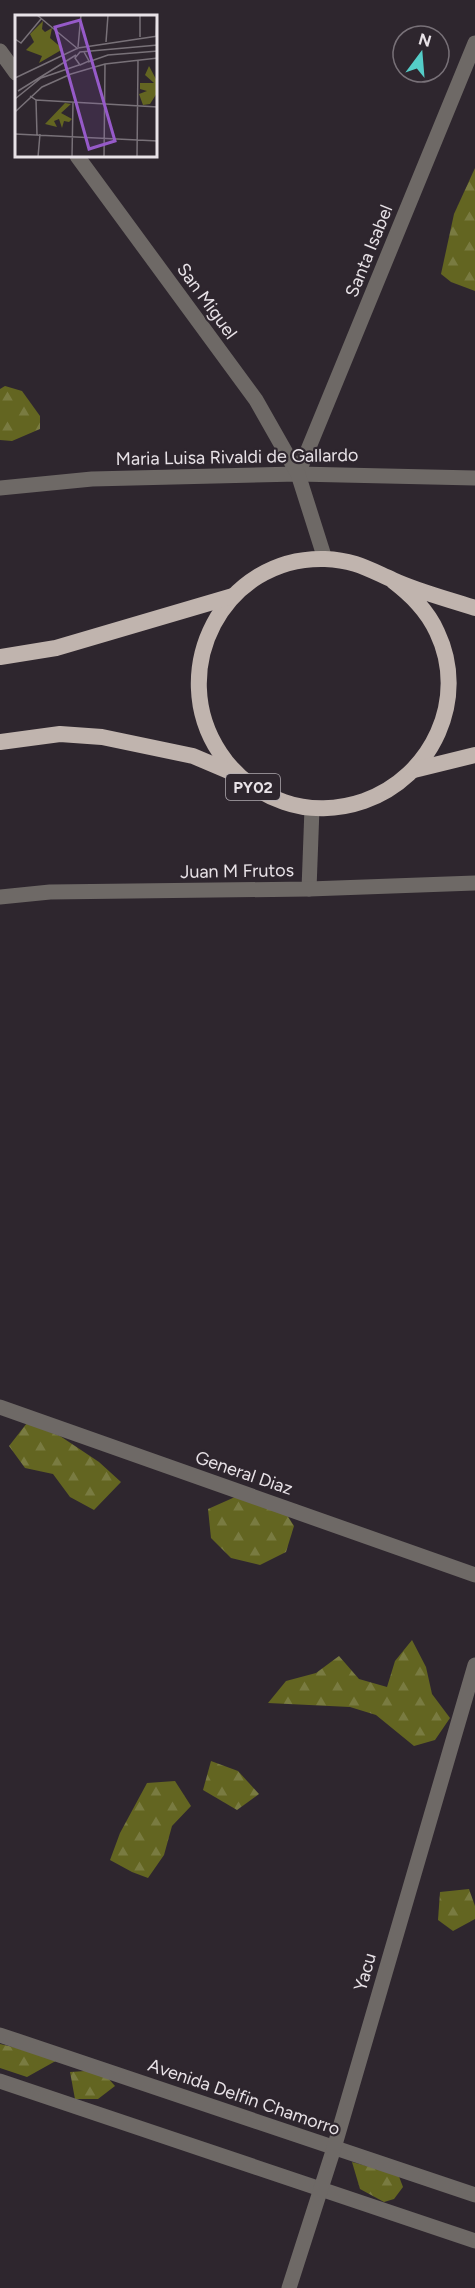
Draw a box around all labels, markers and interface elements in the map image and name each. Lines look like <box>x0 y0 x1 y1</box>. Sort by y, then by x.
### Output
inset map <box>15 15 158 158</box>
north arrow <box>391 24 451 84</box>
text: N <box>416 29 434 51</box>
street label: Santa Isabel <box>341 202 397 300</box>
street label: San Miguel <box>172 259 242 343</box>
street label: Maria Luisa Rivaldi de Gallardo <box>115 444 359 470</box>
road number: PY02 <box>226 774 280 800</box>
street label: Juan M Frutos <box>180 859 294 883</box>
street label: General Diaz <box>192 1446 296 1500</box>
street label: Yacu <box>349 1950 381 1994</box>
street label: Avenida Delfin Chamorro <box>145 2054 343 2140</box>

